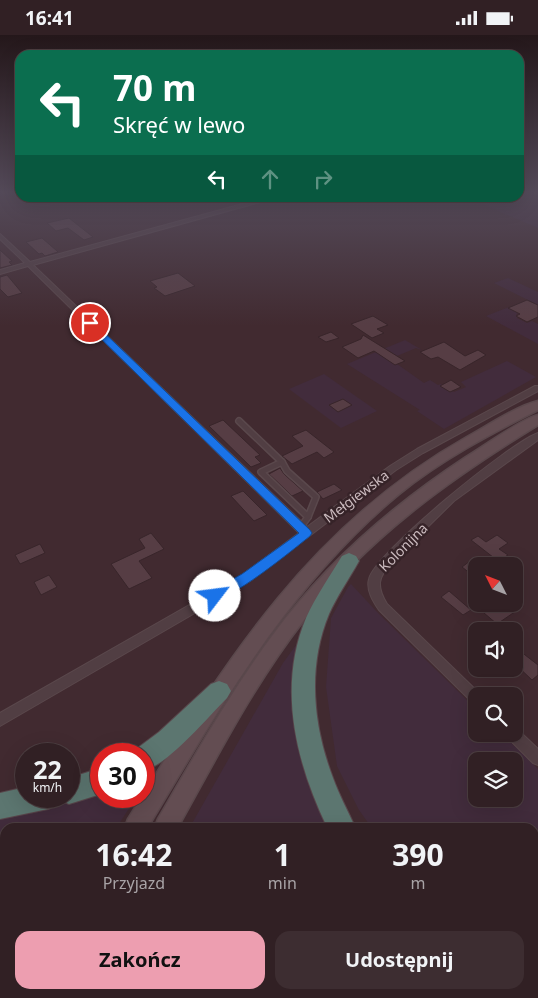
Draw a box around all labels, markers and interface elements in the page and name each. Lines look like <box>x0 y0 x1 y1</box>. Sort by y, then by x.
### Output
text: 16:41 <box>25 5 74 31</box>
text: 70 m <box>113 64 196 111</box>
icon: left <box>30 70 95 135</box>
text: Skręć w lewo <box>113 109 245 139</box>
icon: left <box>203 165 231 193</box>
icon: ahead <box>256 165 284 193</box>
icon: right <box>309 165 337 193</box>
pin <box>69 302 111 344</box>
icon: arrive <box>76 309 104 337</box>
street label: Mełgiewska <box>319 465 393 527</box>
street label: Kolonijna <box>375 519 431 575</box>
north arrow <box>468 557 522 613</box>
map controls <box>468 557 523 807</box>
position arrow <box>188 569 240 621</box>
button: sound <box>468 622 523 677</box>
button: search <box>468 687 523 742</box>
speed limit sign: 30 <box>90 743 155 808</box>
text: 22 <box>33 752 62 786</box>
button: layers <box>468 752 523 807</box>
text: km/h <box>33 779 62 796</box>
text: 16:42 <box>95 834 172 875</box>
text: 1 <box>274 834 291 875</box>
text: 390 <box>392 834 444 875</box>
text: Przyjazd <box>103 872 165 894</box>
text: min <box>268 872 297 894</box>
text: m <box>410 872 425 894</box>
button: Zakończ <box>15 931 265 989</box>
button: Udostępnij <box>275 931 524 989</box>

